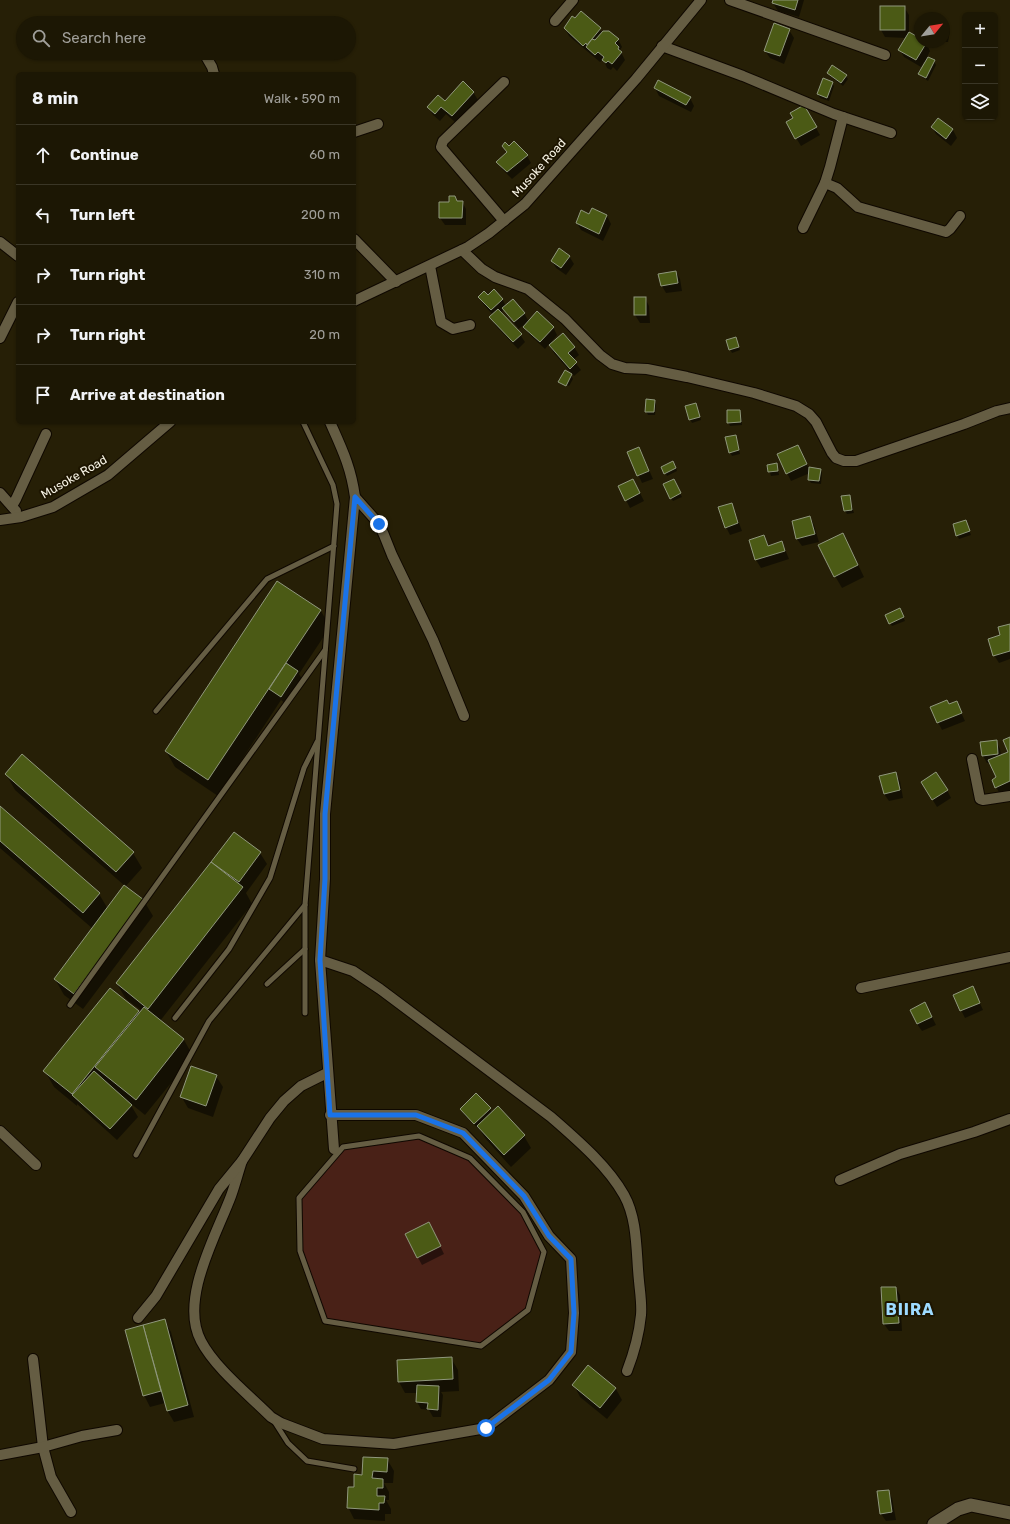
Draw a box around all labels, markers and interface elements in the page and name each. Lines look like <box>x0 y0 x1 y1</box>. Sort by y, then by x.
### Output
north arrow <box>914 12 950 48</box>
map controls <box>962 12 998 120</box>
button: + <box>962 12 998 48</box>
search box <box>16 16 356 60</box>
icon: search <box>30 27 52 49</box>
text: Search here <box>62 29 146 47</box>
button: − <box>962 48 998 84</box>
button: layers <box>962 84 998 120</box>
text: 8 min <box>32 88 79 108</box>
text: Walk · 590 m <box>264 91 340 106</box>
street label: Musoke Road <box>509 136 569 200</box>
icon: ahead <box>32 144 54 166</box>
text: Continue <box>70 146 139 164</box>
text: 60 m <box>309 147 340 162</box>
icon: left <box>32 204 54 226</box>
text: Turn left <box>70 206 135 224</box>
text: 200 m <box>301 207 340 222</box>
icon: right <box>32 264 54 286</box>
text: Turn right <box>70 266 145 284</box>
text: 310 m <box>304 267 340 282</box>
icon: right <box>32 324 54 346</box>
text: Turn right <box>70 326 145 344</box>
text: 20 m <box>309 327 340 342</box>
icon: arrive <box>32 384 54 406</box>
text: Arrive at destination <box>70 386 225 404</box>
street label: Musoke Road <box>39 452 109 502</box>
route end <box>370 515 388 533</box>
district label: BIIRA <box>885 1300 935 1319</box>
route start <box>477 1419 495 1437</box>

